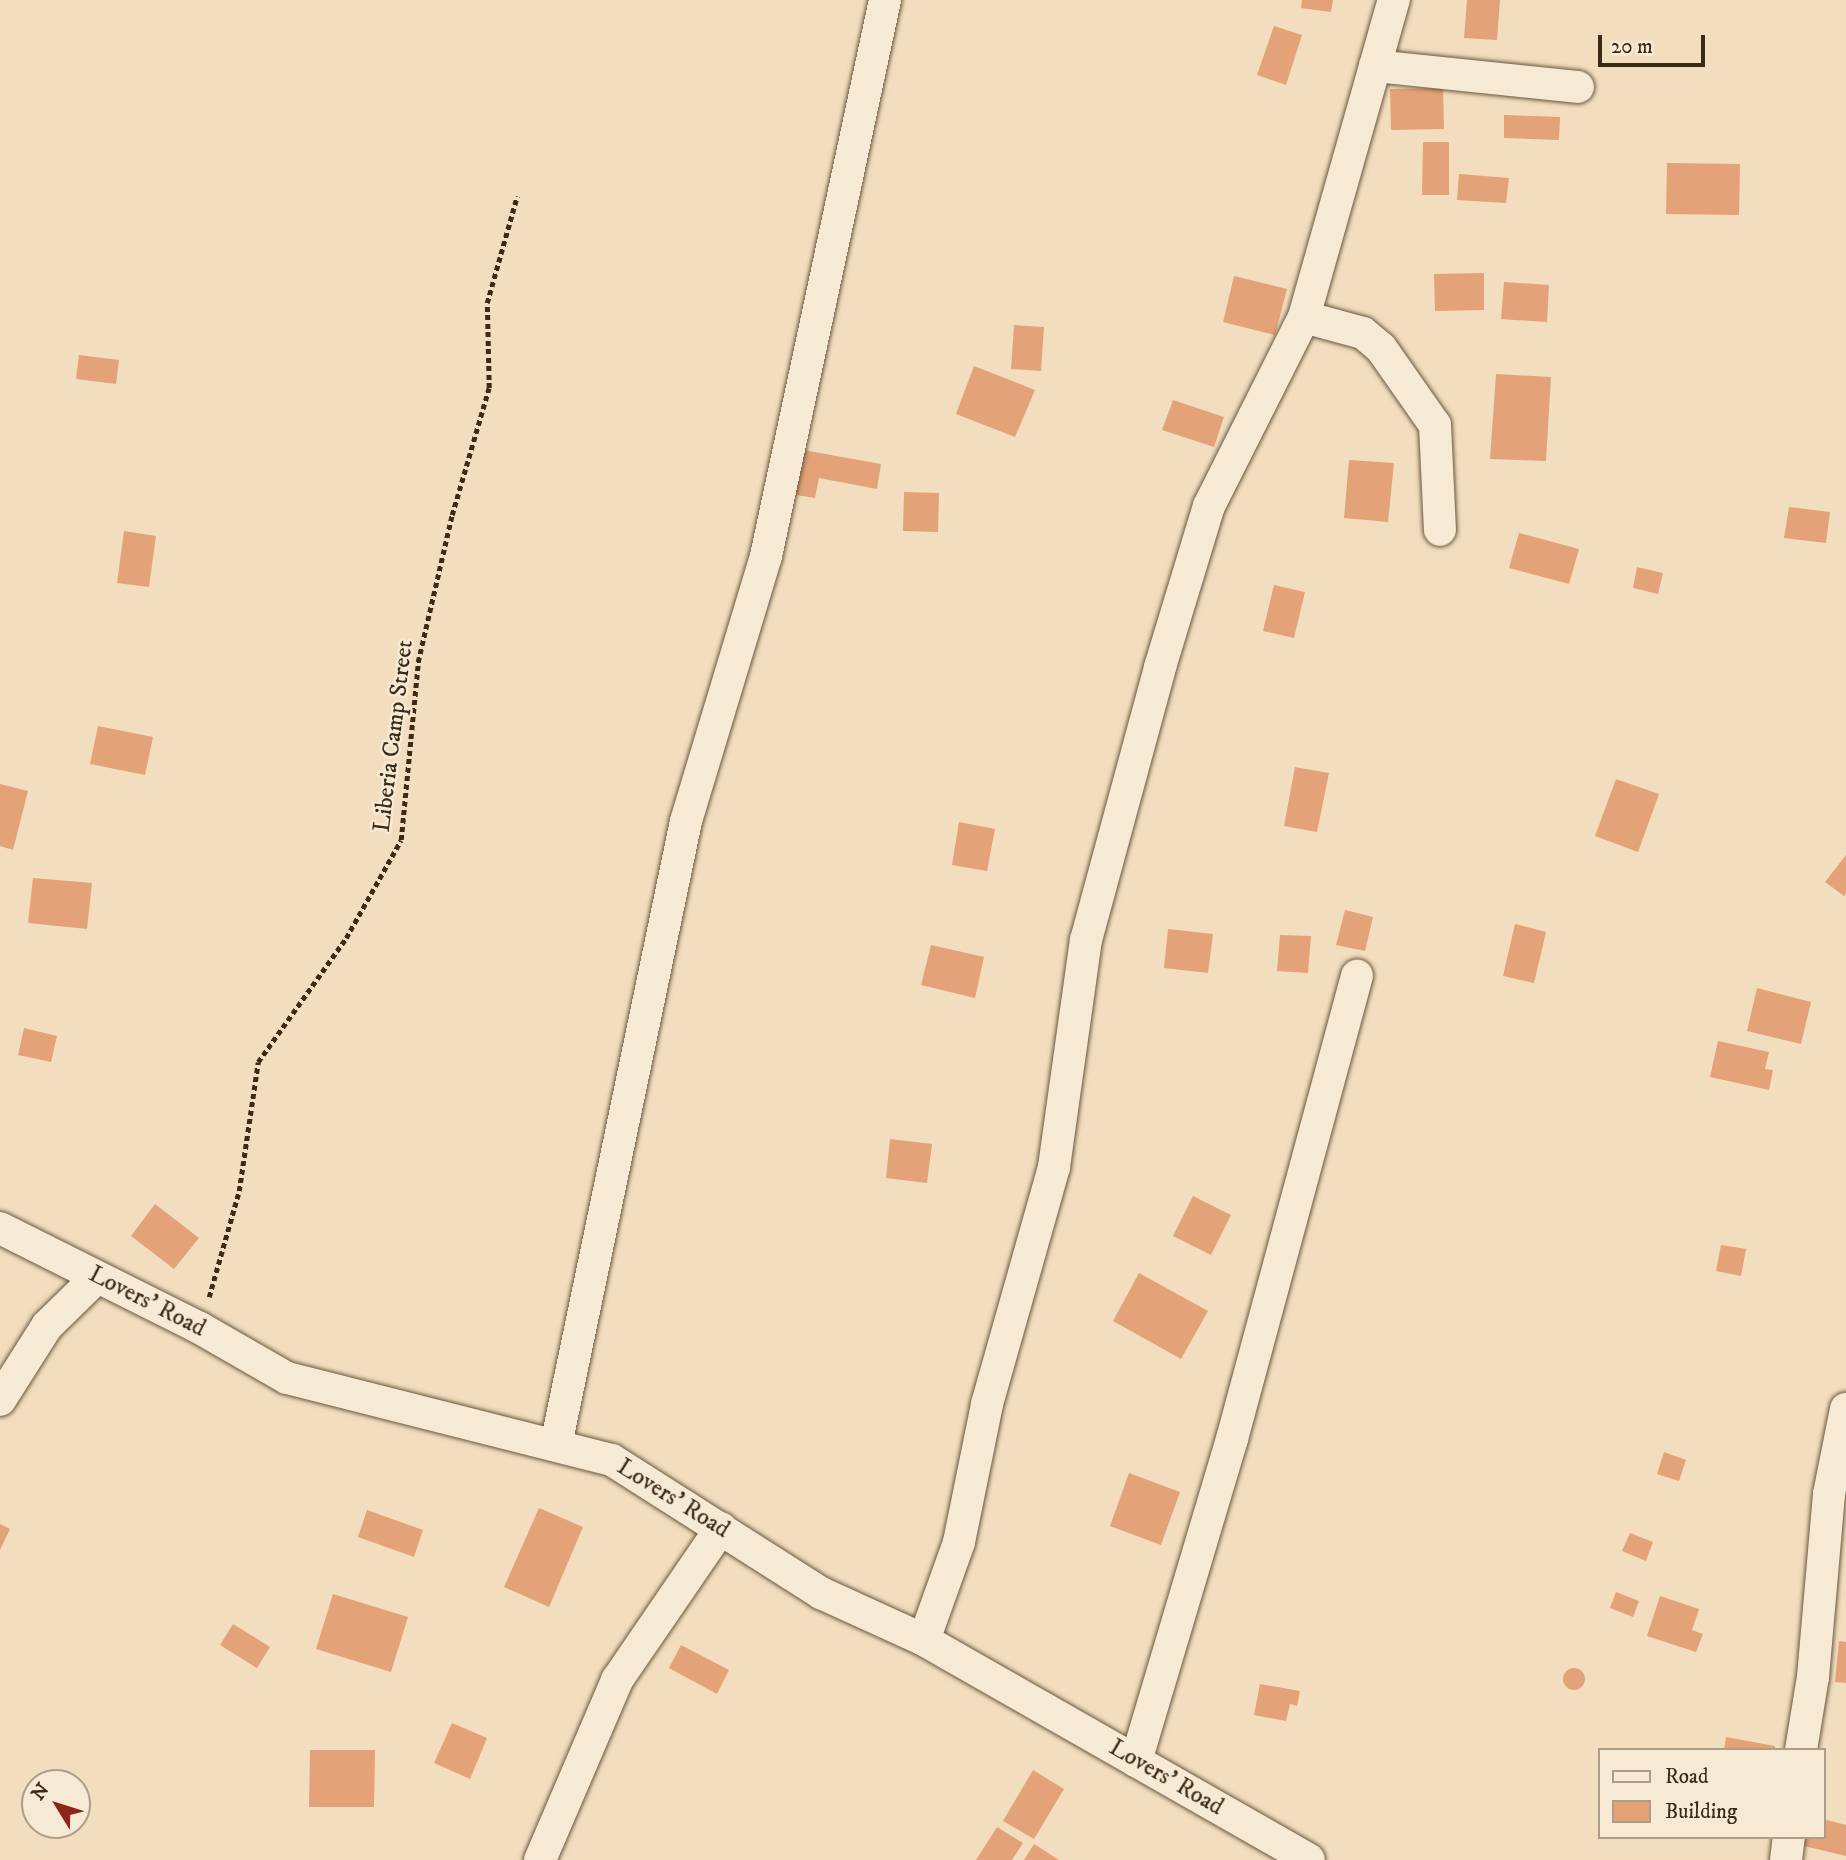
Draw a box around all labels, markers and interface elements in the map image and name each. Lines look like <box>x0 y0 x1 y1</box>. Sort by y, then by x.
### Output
scale bar <box>1601 21 1708 65</box>
text: 20 m <box>1611 34 1653 60</box>
street label: Liberia Camp Street <box>368 638 420 834</box>
street label: Lovers' Road <box>84 1260 210 1344</box>
street label: Lovers' Road <box>611 1453 735 1545</box>
street label: Lovers' Road <box>1104 1734 1228 1822</box>
legend <box>1598 1748 1825 1839</box>
text: Road <box>1665 1764 1709 1790</box>
north arrow <box>21 1769 91 1839</box>
text: N <box>27 1779 54 1805</box>
text: Building <box>1665 1799 1737 1825</box>

